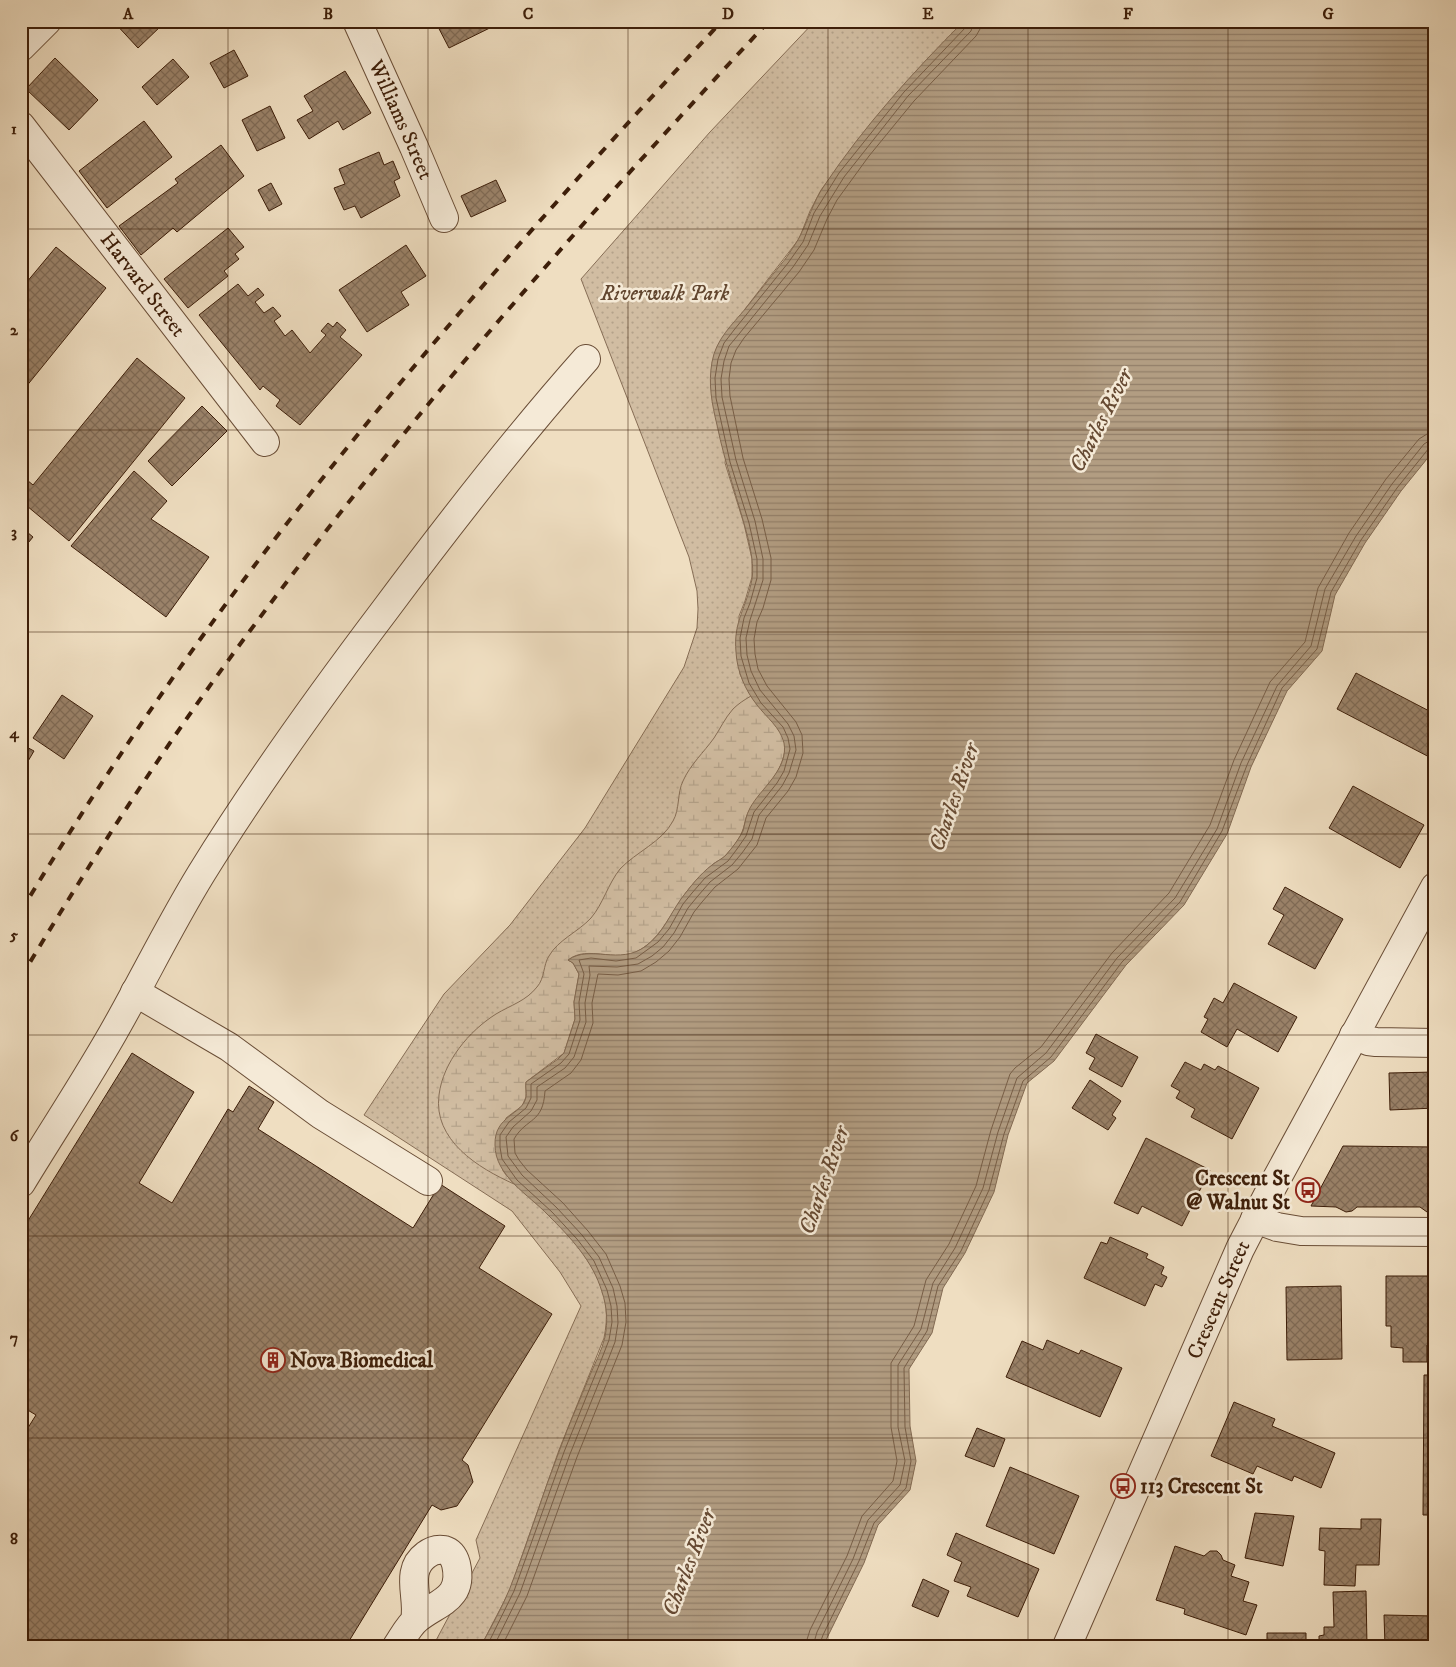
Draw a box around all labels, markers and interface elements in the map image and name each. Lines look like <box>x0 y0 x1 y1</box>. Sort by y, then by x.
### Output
text: A <box>122 4 134 24</box>
text: B <box>323 4 333 24</box>
text: C <box>523 4 533 24</box>
text: D <box>722 4 734 24</box>
text: E <box>922 4 934 24</box>
text: F <box>1123 4 1133 24</box>
text: G <box>1322 4 1334 24</box>
street label: Williams Street <box>362 55 438 184</box>
text: 1 <box>11 119 17 139</box>
street label: Harvard Street <box>94 227 191 343</box>
park label: Riverwalk Park <box>600 281 730 307</box>
text: 2 <box>10 320 19 340</box>
water label: Charles River <box>1064 363 1140 477</box>
text: 3 <box>11 522 17 542</box>
text: 4 <box>8 723 19 743</box>
water label: Charles River <box>923 738 986 855</box>
text: 5 <box>9 925 18 945</box>
water label: Charles River <box>793 1121 856 1238</box>
text: 6 <box>10 1126 20 1146</box>
place label: Crescent St @ Walnut St <box>1186 1166 1290 1216</box>
bus stop icon: Crescent St @ Walnut St <box>1295 1177 1321 1203</box>
street label: Crescent Street <box>1182 1236 1256 1363</box>
text: 7 <box>10 1328 18 1348</box>
building icon: Nova Biomedical <box>260 1347 286 1373</box>
place label: Nova Biomedical <box>290 1348 434 1374</box>
bus stop icon: 113 Crescent St <box>1110 1473 1136 1499</box>
place label: 113 Crescent St <box>1140 1474 1263 1500</box>
water label: Charles River <box>657 1503 723 1620</box>
text: 8 <box>10 1529 18 1549</box>

